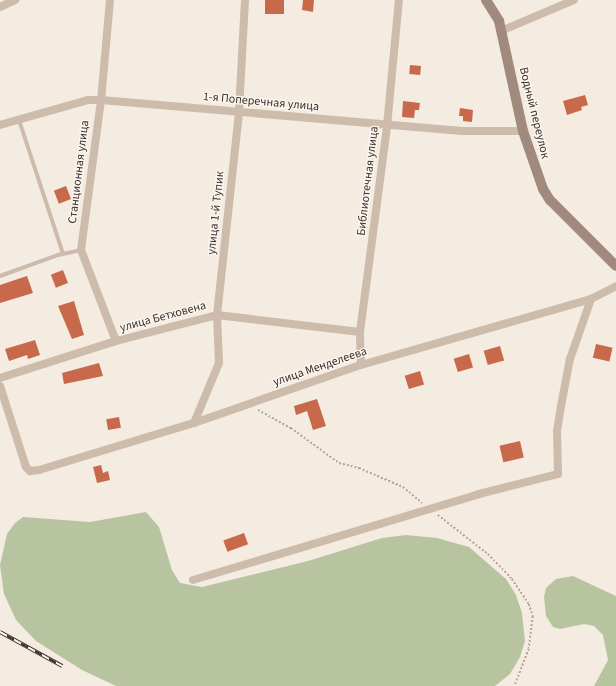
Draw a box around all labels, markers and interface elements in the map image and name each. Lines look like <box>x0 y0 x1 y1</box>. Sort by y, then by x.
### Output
street label: Водный переулок <box>516 66 552 160</box>
street label: 1-я Поперечная улица <box>202 90 320 114</box>
street label: Станционная улица <box>66 119 92 225</box>
street label: Библиотечная улица <box>354 126 382 236</box>
street label: улица 1-й Тупик <box>204 171 228 255</box>
street label: улица Бетховена <box>118 299 208 335</box>
street label: улица Менделеева <box>271 344 369 390</box>

